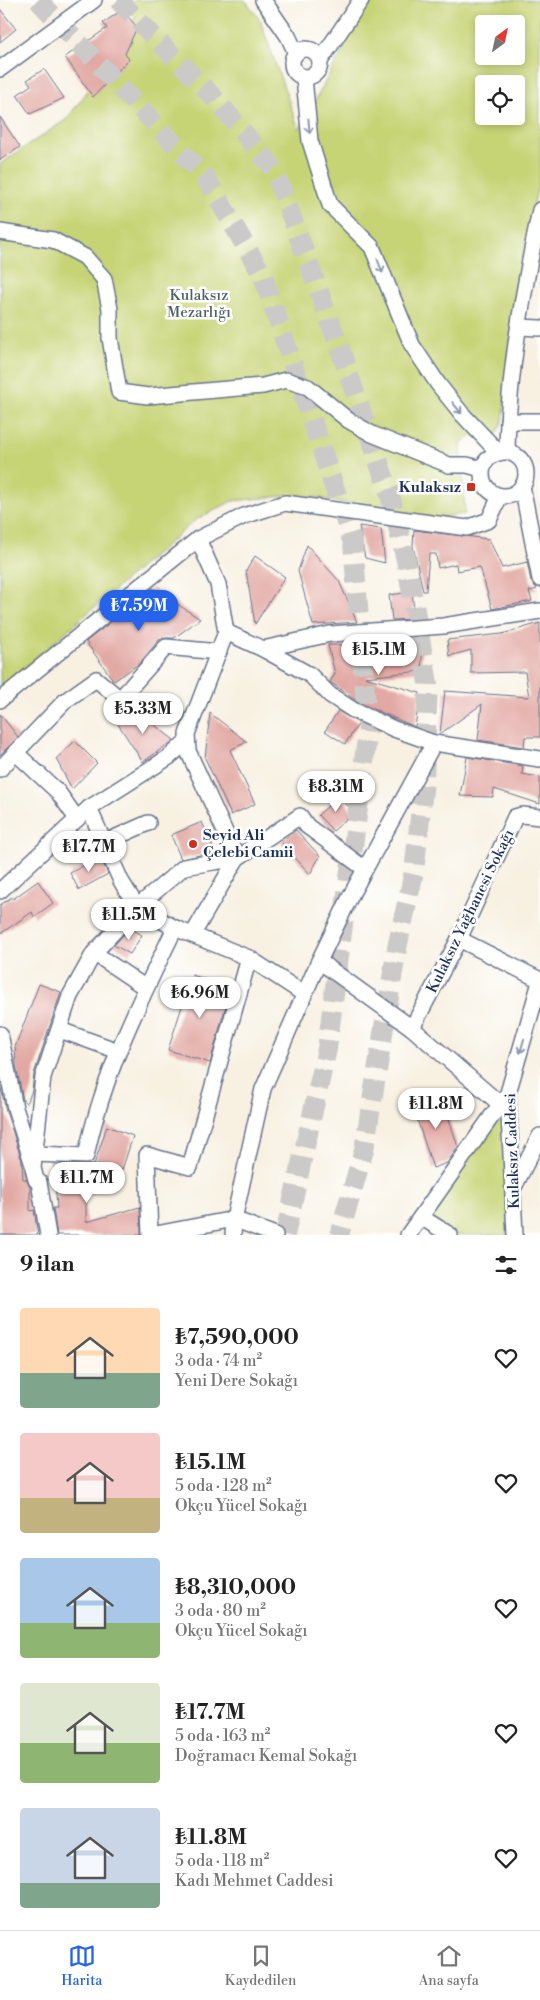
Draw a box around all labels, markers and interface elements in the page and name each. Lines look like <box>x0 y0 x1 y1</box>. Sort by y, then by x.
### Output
north arrow <box>475 15 525 65</box>
map controls <box>475 15 525 125</box>
button: locate <box>475 75 525 125</box>
one-way arrow <box>304 118 314 134</box>
one-way arrow <box>376 258 385 273</box>
park label: Kulaksız Mezarlığı <box>167 286 231 322</box>
one-way arrow <box>452 401 463 414</box>
place label: Kulaksız <box>399 478 461 497</box>
marker: Kulaksız <box>465 481 477 493</box>
pin: ₺7.59M <box>98 590 180 632</box>
text: ₺7.59M <box>110 596 168 616</box>
pin: ₺15.1M <box>338 634 420 676</box>
text: ₺15.1M <box>352 640 406 660</box>
pin: ₺5.33M <box>102 692 184 735</box>
text: ₺5.33M <box>114 699 172 719</box>
pin: ₺8.31M <box>295 770 377 813</box>
text: ₺8.31M <box>308 777 364 797</box>
place label: Seyid Ali Çelebi Camii <box>203 826 294 862</box>
street label: Kulaksız Yağhanesi Sokağı <box>423 826 518 996</box>
pin: ₺17.7M <box>48 830 130 873</box>
text: ₺17.7M <box>62 837 116 857</box>
marker: Seyid Ali Çelebi Camii <box>187 838 199 850</box>
pin: ₺11.5M <box>88 898 170 941</box>
text: ₺11.5M <box>102 905 156 925</box>
pin: ₺6.96M <box>159 976 241 1019</box>
text: ₺6.96M <box>171 983 229 1003</box>
one-way arrow <box>516 1037 526 1053</box>
pin: ₺11.8M <box>395 1088 477 1130</box>
street label: Kulaksız Caddesi <box>501 1093 524 1209</box>
text: ₺11.8M <box>409 1094 463 1114</box>
pin: ₺11.7M <box>46 1162 128 1204</box>
text: ₺11.7M <box>60 1168 114 1188</box>
icon: filters <box>492 1251 520 1279</box>
text: 9 ilan <box>20 1252 74 1278</box>
text: ₺7,590,000 <box>175 1325 299 1351</box>
icon: home <box>60 1328 120 1388</box>
icon: heart <box>492 1344 520 1372</box>
text: 3 oda · 74 m² <box>175 1351 262 1371</box>
text: Yeni Dere Sokağı <box>175 1371 298 1391</box>
text: ₺15.1M <box>175 1450 246 1476</box>
icon: home <box>60 1453 120 1513</box>
icon: heart <box>492 1469 520 1497</box>
text: 5 oda · 128 m² <box>175 1476 272 1496</box>
text: Okçu Yücel Sokağı <box>175 1496 308 1516</box>
text: ₺8,310,000 <box>175 1575 296 1601</box>
icon: home <box>60 1578 120 1638</box>
icon: heart <box>492 1594 520 1622</box>
text: 3 oda · 80 m² <box>175 1601 266 1621</box>
text: Okçu Yücel Sokağı <box>175 1621 308 1641</box>
text: ₺17.7M <box>175 1700 245 1726</box>
icon: home <box>60 1703 120 1763</box>
icon: heart <box>492 1719 520 1747</box>
text: 5 oda · 163 m² <box>175 1726 270 1746</box>
text: Doğramacı Kemal Sokağı <box>175 1746 357 1766</box>
text: ₺11.8M <box>175 1825 247 1851</box>
icon: home <box>60 1828 120 1888</box>
icon: heart <box>492 1844 520 1872</box>
text: 5 oda · 118 m² <box>175 1851 269 1871</box>
text: Kadı Mehmet Caddesi <box>175 1871 334 1891</box>
tab: Harita <box>61 1942 102 1990</box>
tab: Kaydedilen <box>225 1942 296 1990</box>
tab: Ana sayfa <box>419 1942 479 1990</box>

